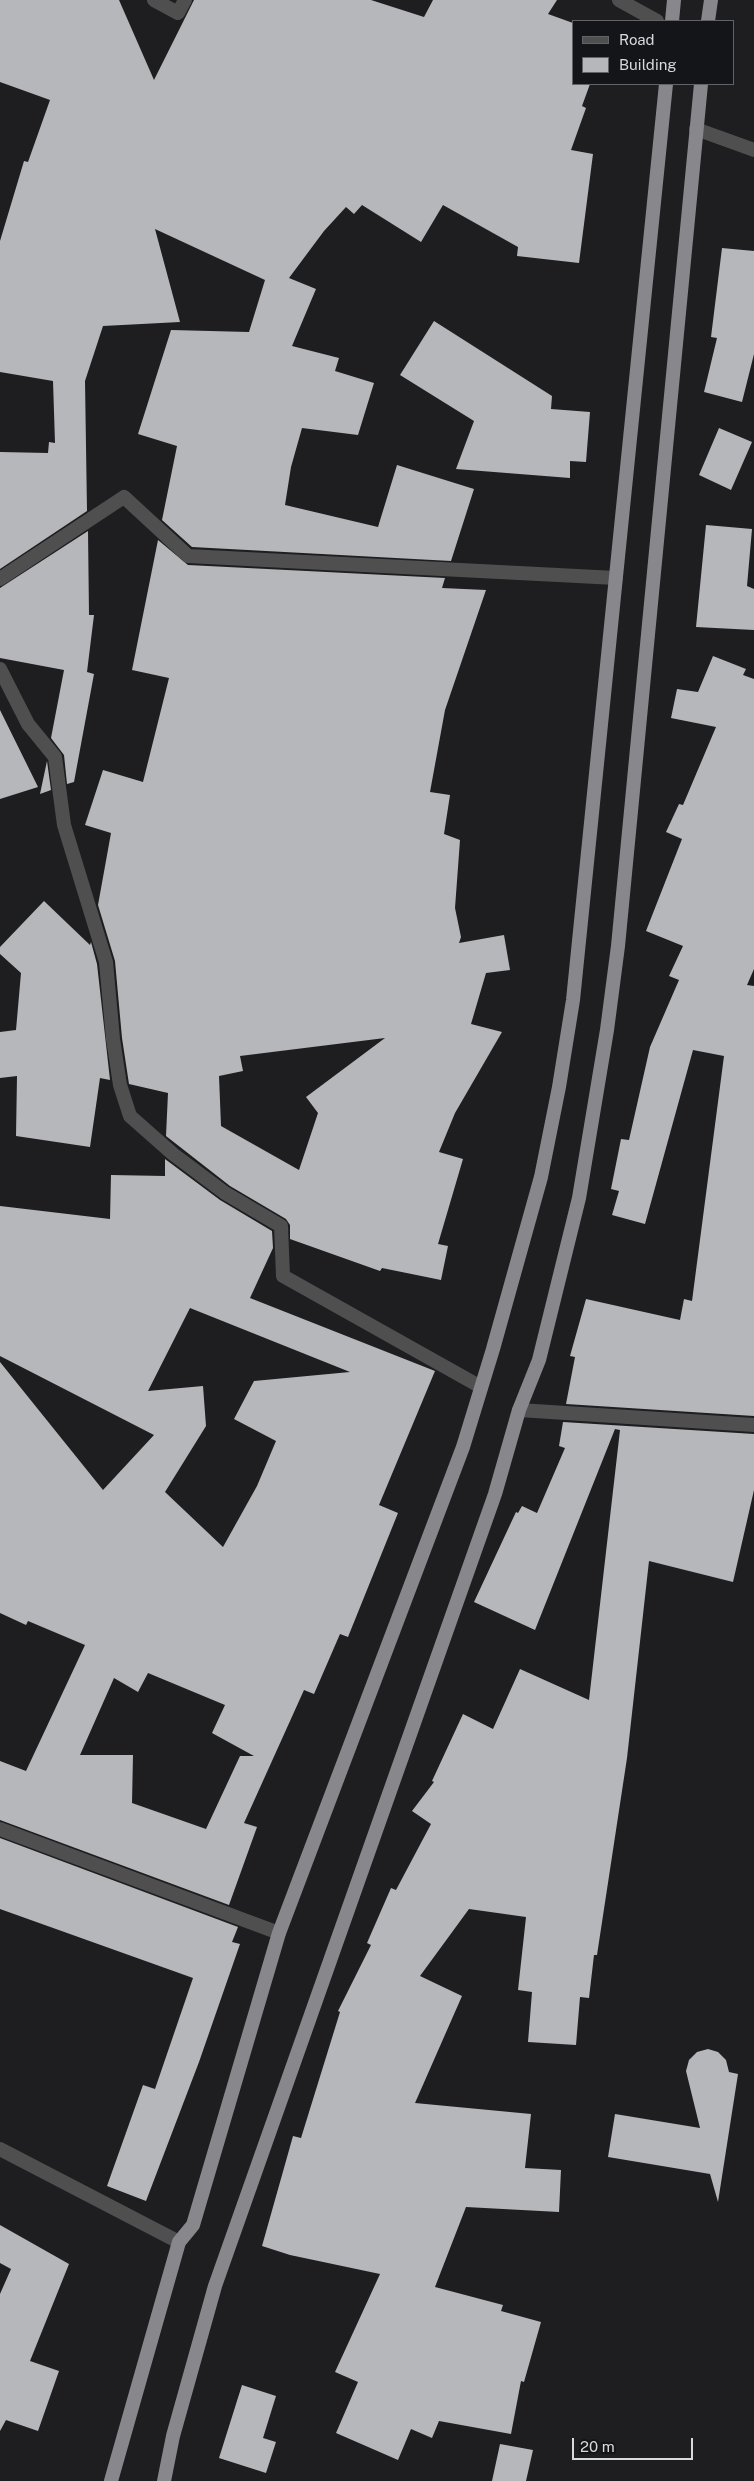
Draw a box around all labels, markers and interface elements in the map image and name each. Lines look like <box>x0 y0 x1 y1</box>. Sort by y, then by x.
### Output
legend <box>572 20 734 85</box>
text: Road <box>619 31 655 48</box>
text: Building <box>619 56 677 73</box>
scale bar <box>574 2428 695 2460</box>
text: 20 m <box>580 2438 615 2455</box>

